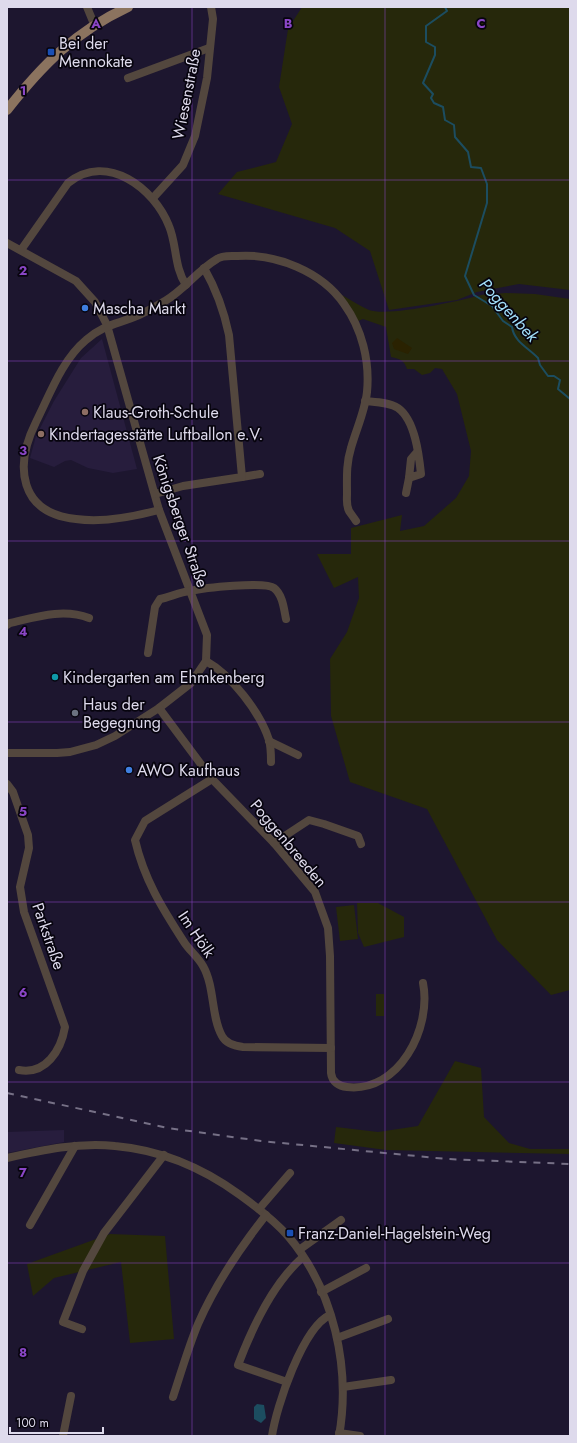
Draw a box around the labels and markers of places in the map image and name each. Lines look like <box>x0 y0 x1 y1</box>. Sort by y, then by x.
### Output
place label: Bei der Mennokate <box>59 32 133 73</box>
marker: Bei der Mennokate <box>46 47 56 57</box>
place label: Mascha Markt <box>93 297 186 320</box>
marker: Mascha Markt <box>80 303 90 313</box>
place label: Klaus-Groth-Schule <box>93 401 219 424</box>
marker: Klaus-Groth-Schule <box>80 407 90 417</box>
place label: Kindertagesstätte Luftballon e.V. <box>49 423 263 446</box>
marker: Kindertagesstätte Luftballon e.V. <box>36 429 46 439</box>
place label: Kindergarten am Ehmkenberg <box>63 666 265 689</box>
marker: Kindergarten am Ehmkenberg <box>50 672 60 682</box>
place label: Haus der Begegnung <box>83 693 161 734</box>
marker: Haus der Begegnung <box>70 708 80 718</box>
place label: AWO Kaufhaus <box>137 759 240 782</box>
marker: AWO Kaufhaus <box>124 765 134 775</box>
place label: Franz-Daniel-Hagelstein-Weg <box>298 1222 491 1245</box>
marker: Franz-Daniel-Hagelstein-Weg <box>285 1228 295 1238</box>

